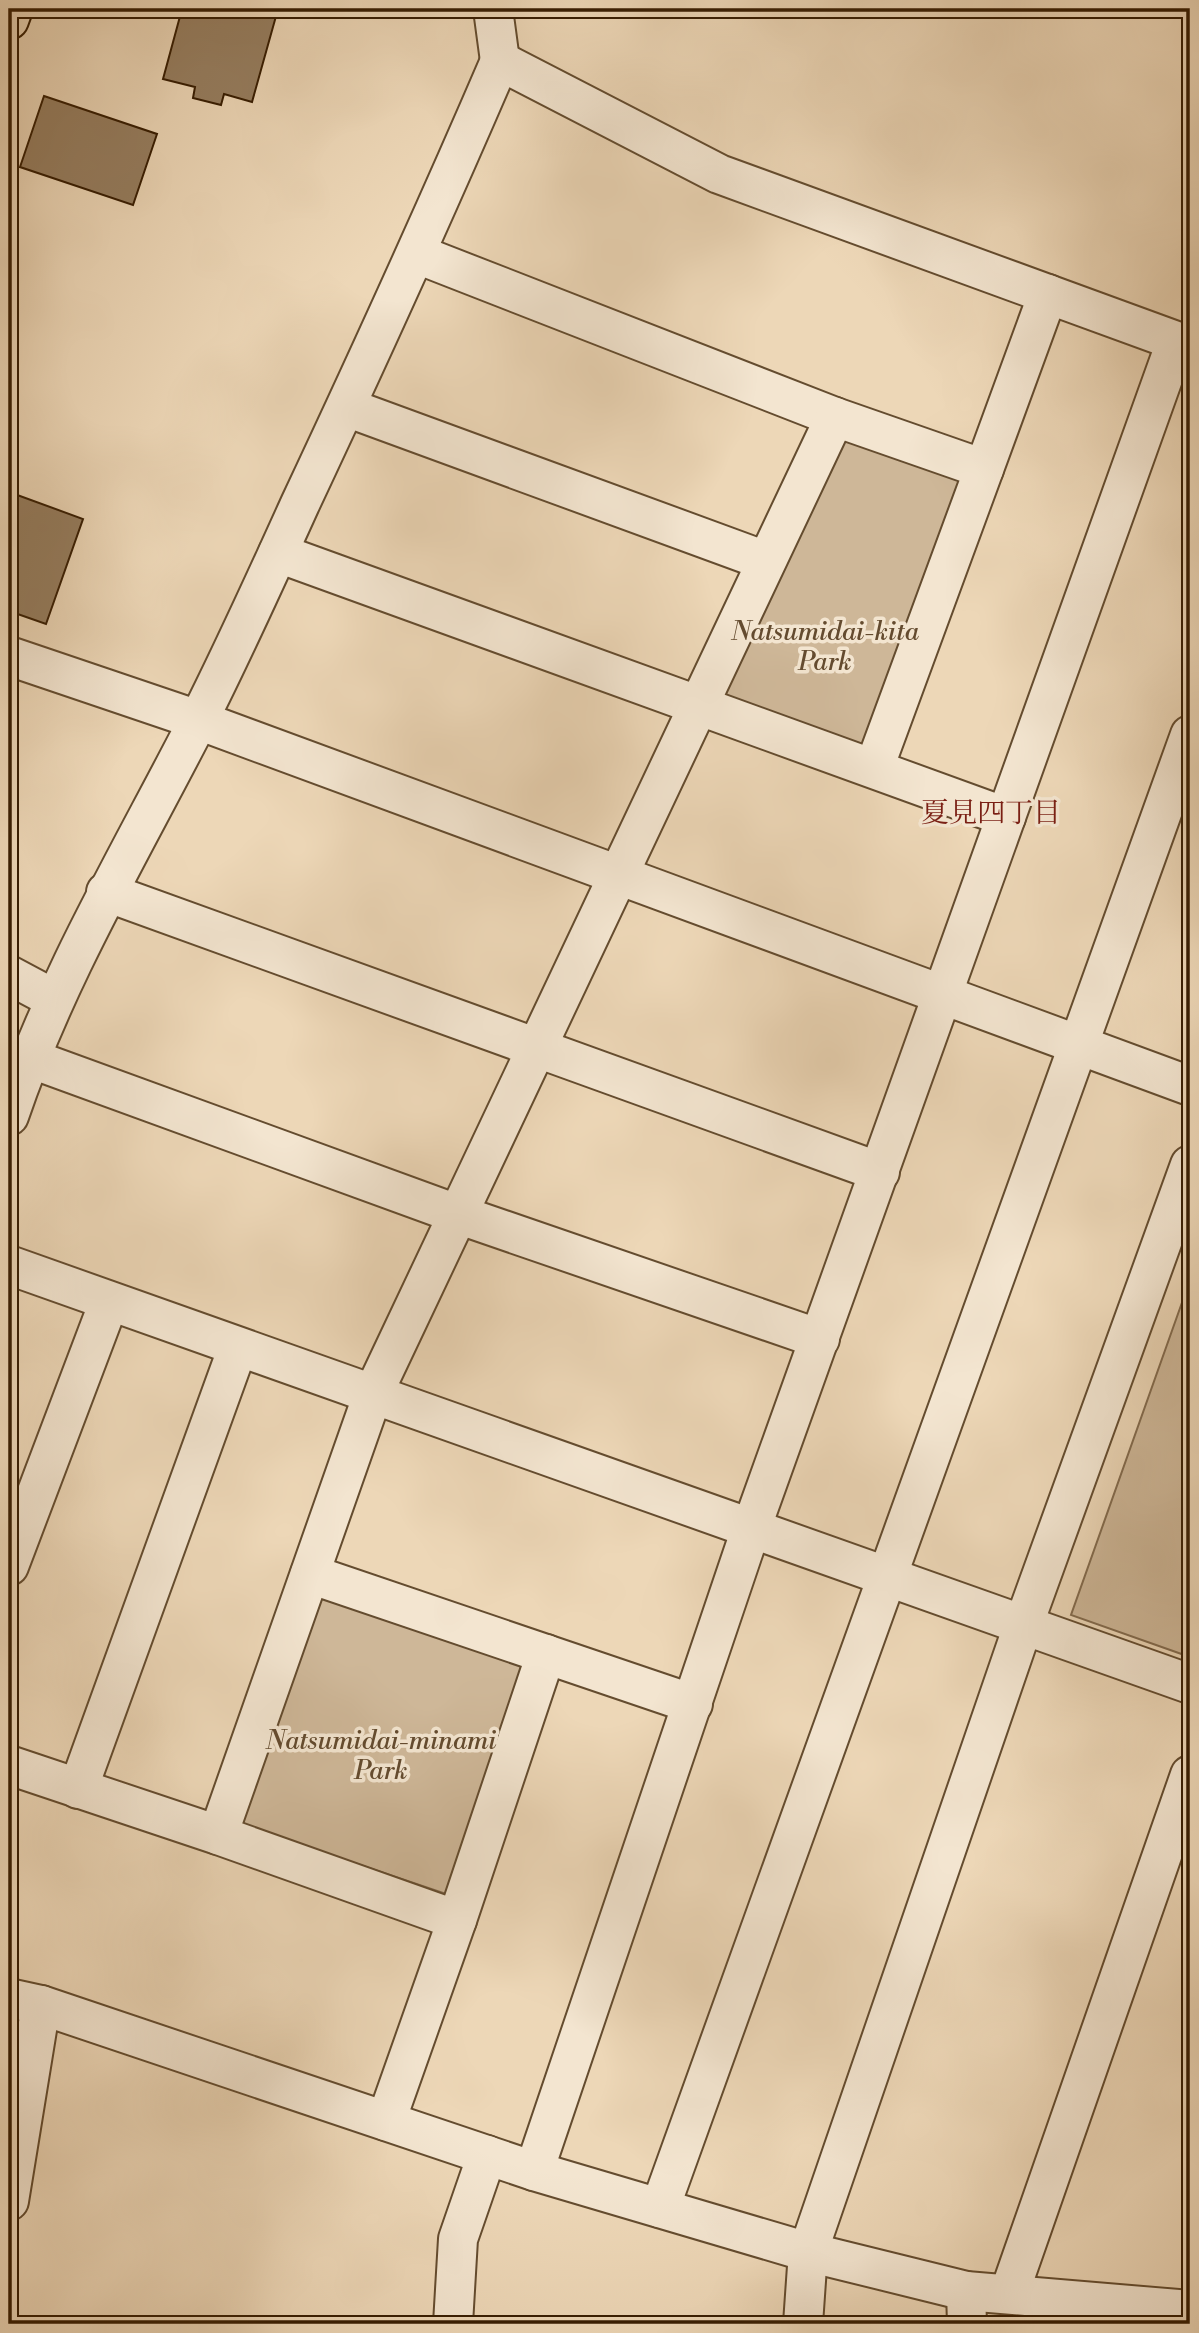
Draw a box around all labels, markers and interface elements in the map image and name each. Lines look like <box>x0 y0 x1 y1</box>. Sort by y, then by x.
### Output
park label: Natsumidai-kita Park <box>730 616 920 678</box>
district label: 夏見四丁目 <box>921 796 1061 831</box>
park label: Natsumidai-minami Park <box>265 1725 497 1787</box>

